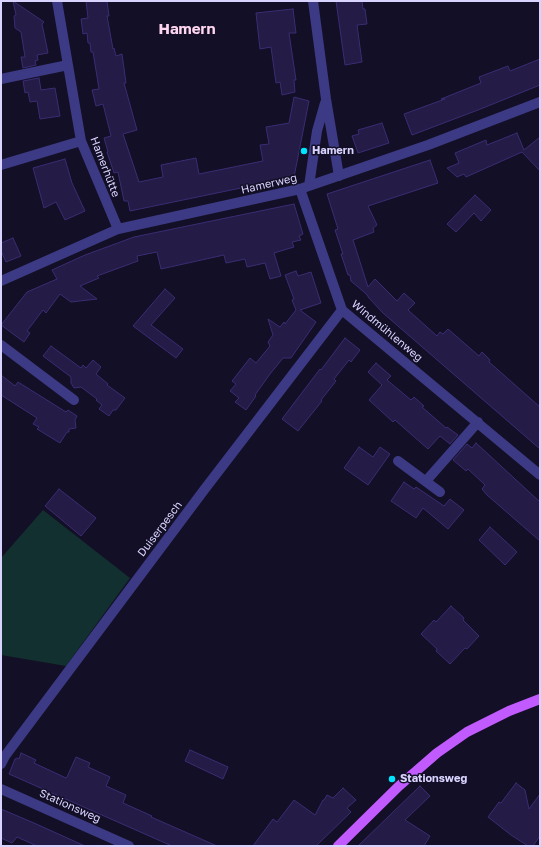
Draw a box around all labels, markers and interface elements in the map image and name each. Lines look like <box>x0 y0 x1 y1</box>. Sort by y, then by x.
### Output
district label: Hamern <box>159 20 215 38</box>
street label: Hamerhütte <box>87 135 123 199</box>
place label: Hamern <box>312 144 354 158</box>
marker: Hamern <box>299 146 309 156</box>
street label: Hamerweg <box>240 171 298 197</box>
street label: Windmühlenweg <box>349 297 425 365</box>
street label: Duiserpesch <box>135 499 185 559</box>
place label: Stationsweg <box>400 772 467 786</box>
marker: Stationsweg <box>387 774 397 784</box>
street label: Stationsweg <box>37 787 103 825</box>

